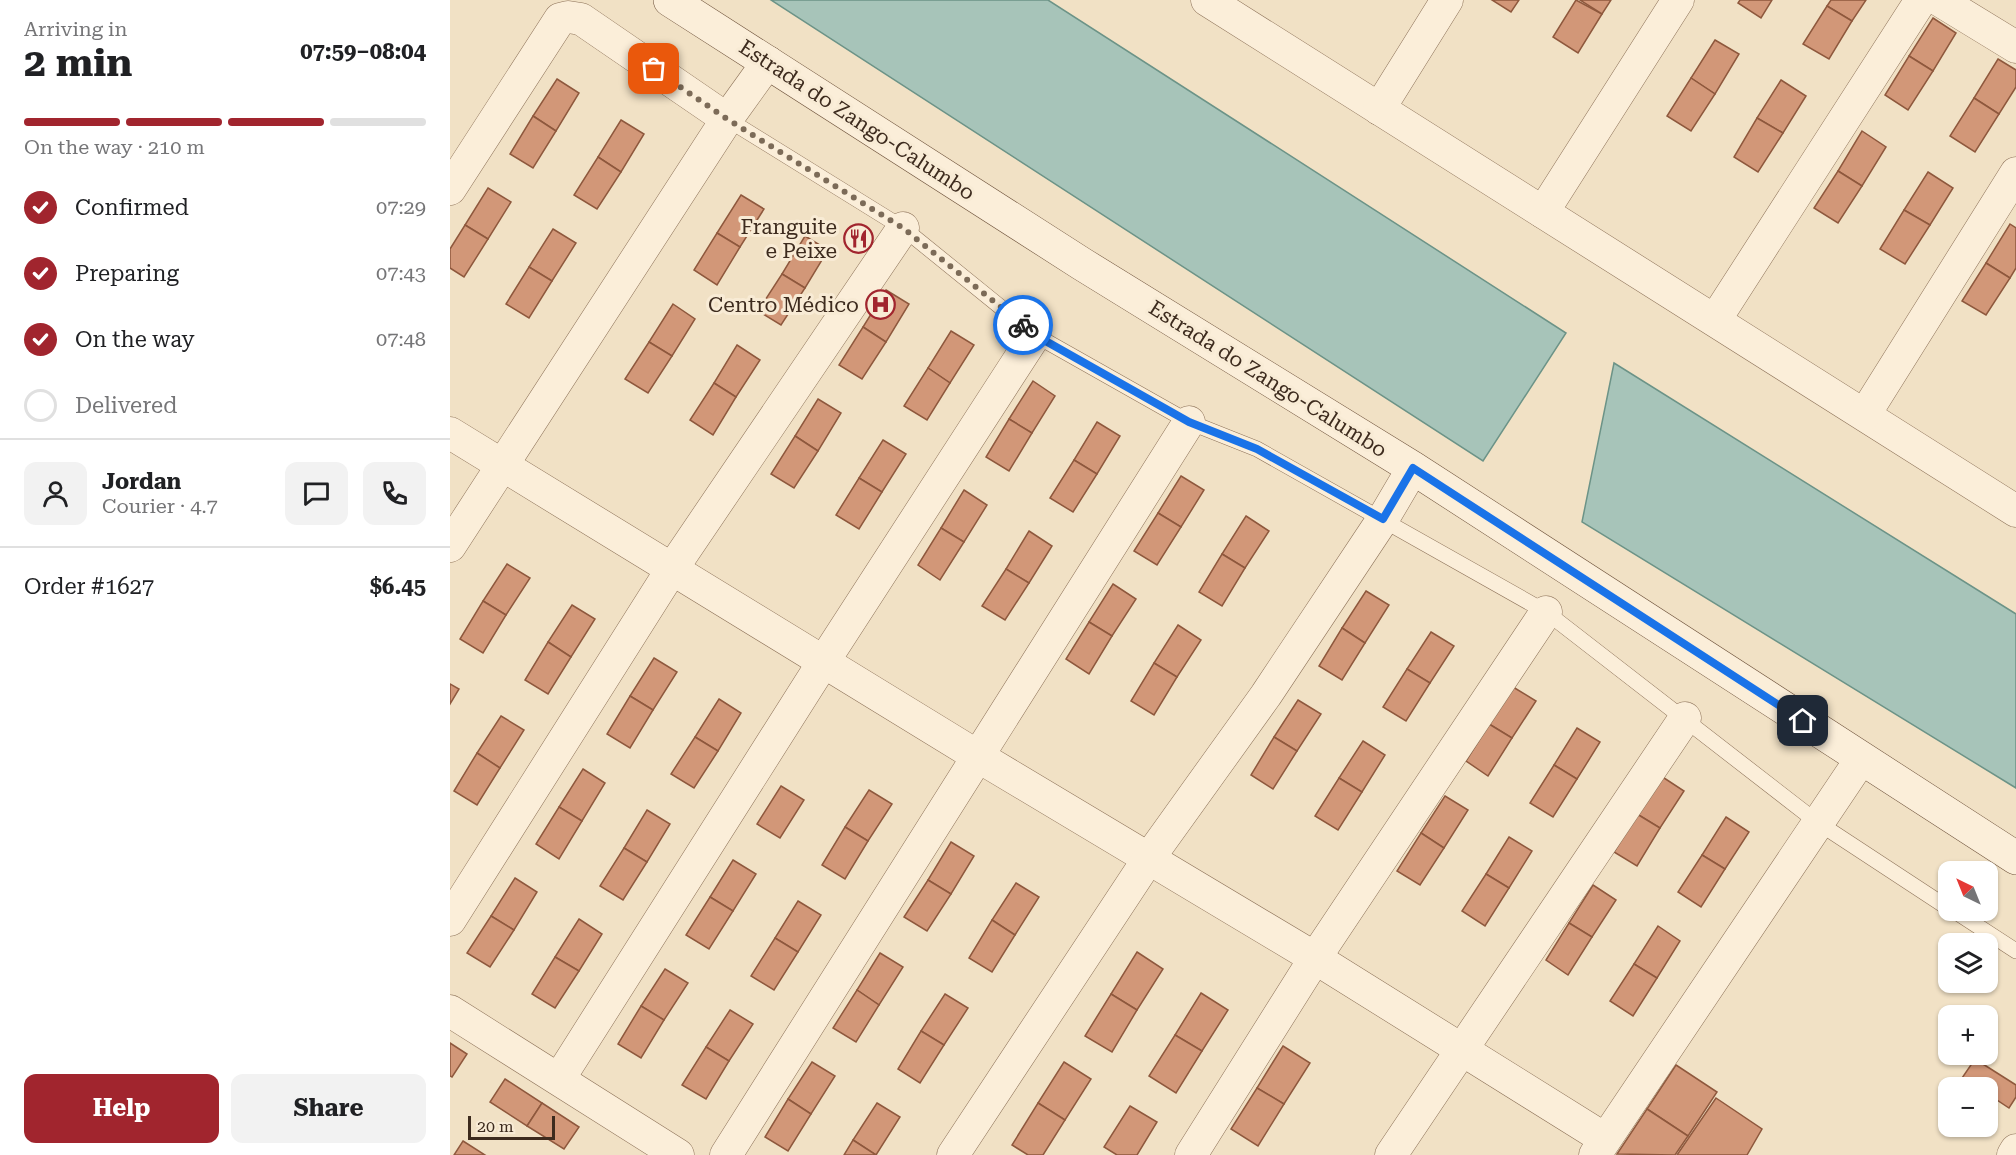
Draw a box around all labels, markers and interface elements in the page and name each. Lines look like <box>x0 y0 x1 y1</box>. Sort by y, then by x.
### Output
text: Arriving in <box>24 17 127 41</box>
street label: Estrada do Zango-Calumbo <box>735 35 979 205</box>
text: 07:59–08:04 <box>300 39 426 64</box>
text: 2 min <box>24 40 132 86</box>
pin <box>628 43 679 94</box>
icon: bag <box>637 52 670 85</box>
text: On the way · 210 m <box>24 135 205 159</box>
icon: check <box>24 191 57 224</box>
text: Confirmed <box>75 195 189 220</box>
text: 07:29 <box>376 195 426 219</box>
place label: Franguite e Peixe <box>740 215 837 263</box>
restaurant icon: Franguite e Peixe <box>842 223 874 255</box>
icon: check <box>24 257 57 290</box>
text: Preparing <box>75 261 179 286</box>
text: 07:43 <box>376 261 426 285</box>
hospital icon: Centro Médico <box>864 289 896 321</box>
place label: Centro Médico <box>708 293 859 317</box>
courier <box>993 295 1053 355</box>
street label: Estrada do Zango-Calumbo <box>1145 296 1391 462</box>
icon: bike <box>1007 309 1040 342</box>
icon: check <box>24 323 57 356</box>
text: On the way <box>75 327 195 352</box>
text: 07:48 <box>376 327 426 351</box>
text: Delivered <box>75 393 177 418</box>
button: person <box>24 462 87 525</box>
button: chat <box>285 462 348 525</box>
button: phone <box>363 462 426 525</box>
text: Jordan <box>102 469 181 494</box>
text: Courier · 4.7 <box>102 494 218 518</box>
text: Order #1627 <box>24 574 154 599</box>
text: $6.45 <box>370 574 426 599</box>
pin <box>1777 695 1828 746</box>
icon: home <box>1786 704 1819 737</box>
north arrow <box>1938 861 1998 921</box>
map controls <box>1938 861 1998 1137</box>
button: layers <box>1938 933 1998 993</box>
button: + <box>1938 1005 1998 1065</box>
button: Help <box>24 1074 219 1143</box>
button: Share <box>231 1074 426 1143</box>
button: − <box>1938 1077 1998 1137</box>
scale bar <box>468 1113 555 1140</box>
text: 20 m <box>477 1117 514 1136</box>

